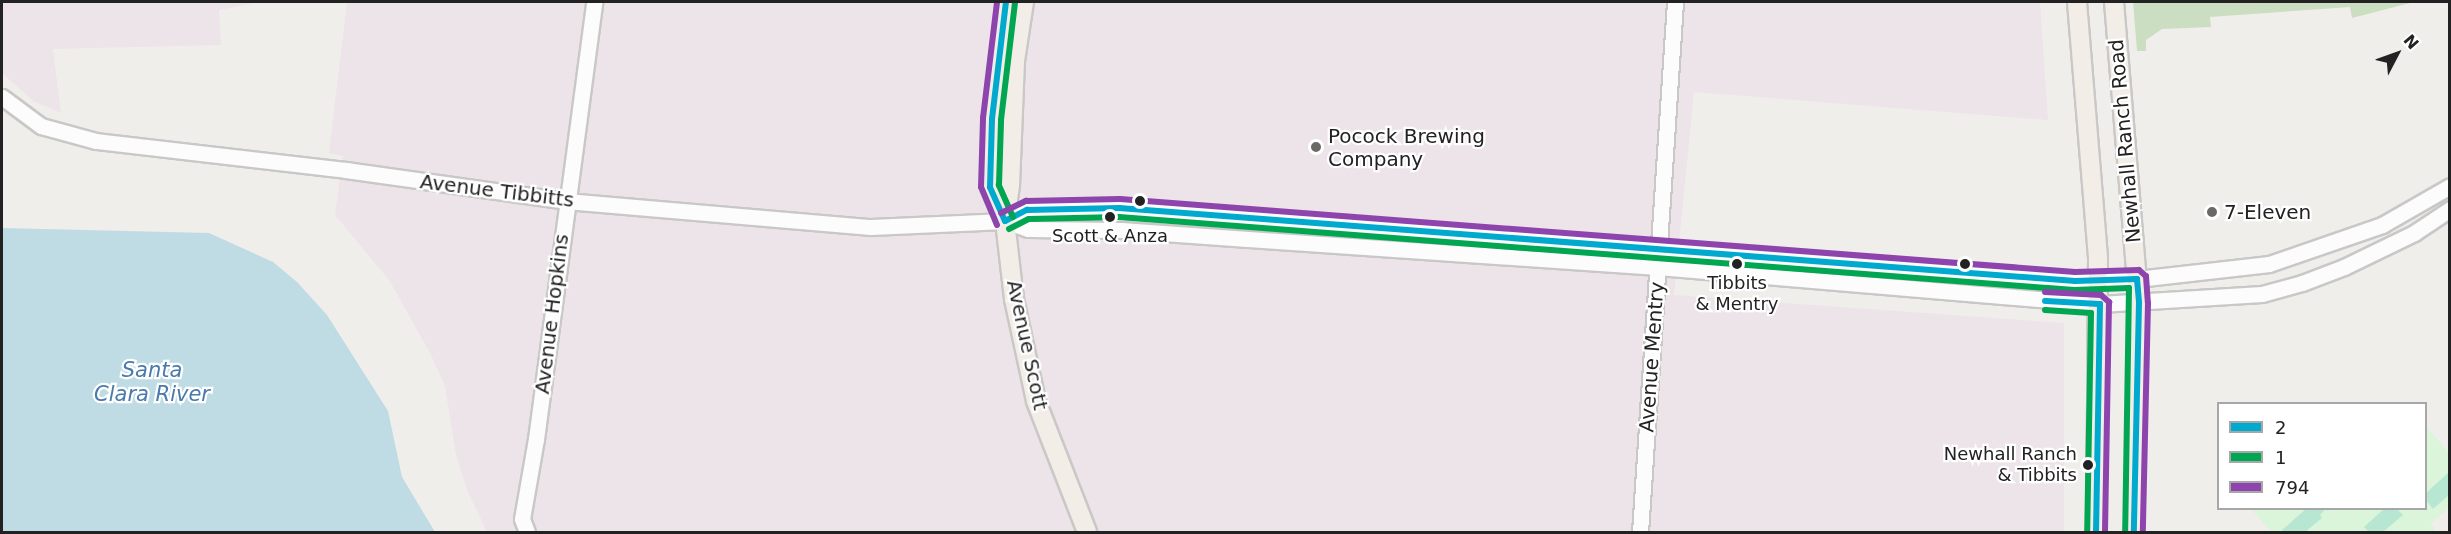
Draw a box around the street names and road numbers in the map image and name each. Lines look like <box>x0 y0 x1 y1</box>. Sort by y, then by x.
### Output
street label: Newhall Ranch Road <box>2104 38 2146 244</box>
street label: Avenue Tibbitts <box>419 170 575 212</box>
street label: Avenue Hopkins <box>530 233 574 395</box>
street label: Avenue Scott <box>1002 278 1052 412</box>
street label: Avenue Mentry <box>1635 281 1669 433</box>

